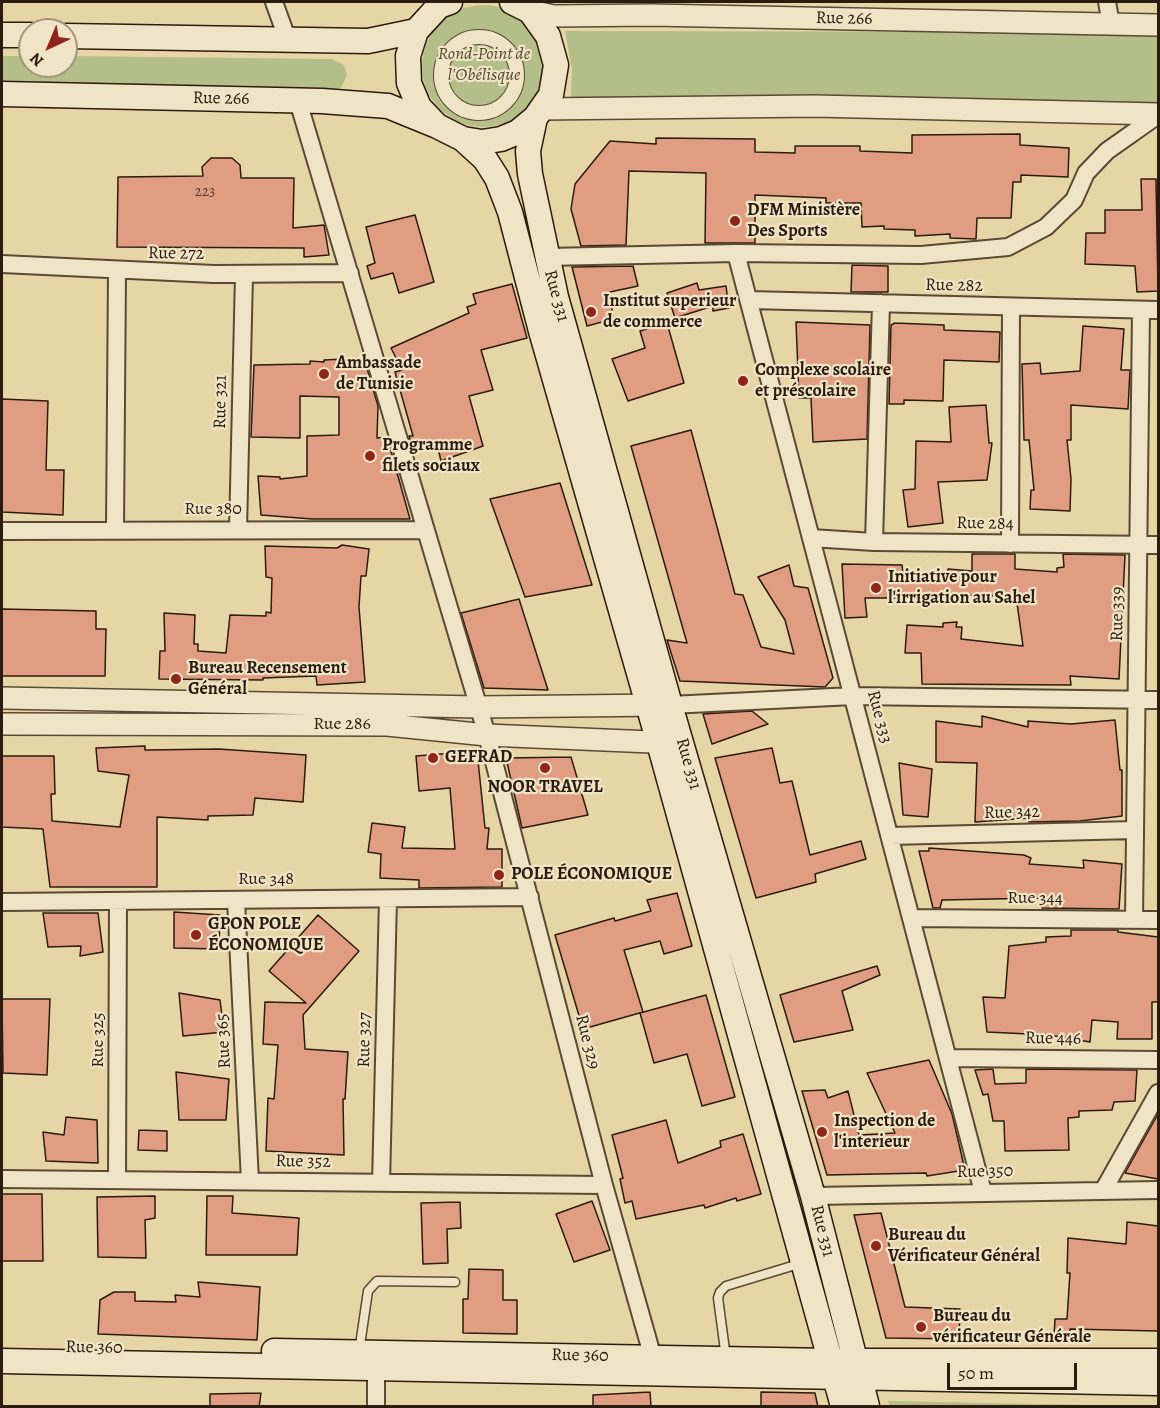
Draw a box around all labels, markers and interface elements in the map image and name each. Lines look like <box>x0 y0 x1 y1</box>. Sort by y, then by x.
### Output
street label: Rue 266 <box>815 8 873 30</box>
north arrow <box>18 18 78 78</box>
park label: Rond-Point de l'Obélisque <box>438 44 530 86</box>
text: N <box>25 48 49 71</box>
street label: Rue 266 <box>192 88 250 110</box>
house number: 223 <box>195 183 215 201</box>
place label: DFM Ministère Des Sports <box>747 200 860 242</box>
marker: DFM Ministère Des Sports <box>728 214 742 228</box>
street label: Rue 272 <box>148 243 204 265</box>
street label: Rue 331 <box>539 268 573 324</box>
street label: Rue 282 <box>925 275 983 297</box>
place label: Institut superieur de commerce <box>603 291 736 334</box>
marker: Institut superieur de commerce <box>584 305 598 319</box>
place label: Ambassade de Tunisie <box>336 353 421 395</box>
place label: Complexe scolaire et préscolaire <box>755 360 891 403</box>
marker: Ambassade de Tunisie <box>317 367 331 381</box>
marker: Complexe scolaire et préscolaire <box>736 374 750 388</box>
street label: Rue 321 <box>210 375 232 429</box>
place label: Programme filets sociaux <box>382 435 480 478</box>
marker: Programme filets sociaux <box>363 449 377 463</box>
street label: Rue 380 <box>184 499 242 521</box>
street label: Rue 284 <box>956 513 1014 535</box>
place label: Initiative pour l'irrigation au Sahel <box>888 567 1035 610</box>
marker: Initiative pour l'irrigation au Sahel <box>869 581 883 595</box>
street label: Rue 339 <box>1107 586 1129 642</box>
place label: Bureau Recensement Général <box>188 658 347 700</box>
marker: Bureau Recensement Général <box>169 672 183 686</box>
street label: Rue 333 <box>862 688 896 746</box>
street label: Rue 286 <box>313 714 371 736</box>
street label: Rue 331 <box>670 736 706 792</box>
place label: GEFRAD <box>445 747 512 769</box>
marker: GEFRAD <box>426 751 440 765</box>
marker: NOOR TRAVEL <box>538 761 552 775</box>
place label: NOOR TRAVEL <box>487 777 603 799</box>
street label: Rue 342 <box>984 802 1040 824</box>
place label: POLE ÉCONOMIQUE <box>511 864 672 886</box>
marker: POLE ÉCONOMIQUE <box>492 868 506 882</box>
street label: Rue 348 <box>238 869 294 891</box>
street label: Rue 344 <box>1007 888 1063 910</box>
place label: GPON POLE ÉCONOMIQUE <box>208 914 323 956</box>
marker: GPON POLE ÉCONOMIQUE <box>189 928 203 942</box>
street label: Rue 325 <box>88 1012 110 1068</box>
street label: Rue 327 <box>354 1012 376 1068</box>
street label: Rue 329 <box>570 1012 604 1072</box>
street label: Rue 365 <box>212 1013 236 1069</box>
street label: Rue 446 <box>1025 1028 1081 1050</box>
place label: Inspection de l'interieur <box>834 1111 935 1154</box>
marker: Inspection de l'interieur <box>815 1125 829 1139</box>
street label: Rue 352 <box>275 1151 331 1173</box>
street label: Rue 350 <box>956 1161 1014 1183</box>
street label: Rue 331 <box>805 1203 839 1259</box>
place label: Bureau du Vérificateur Général <box>888 1225 1040 1268</box>
marker: Bureau du Vérificateur Général <box>869 1239 883 1253</box>
place label: Bureau du vérificateur Générale <box>933 1306 1091 1348</box>
marker: Bureau du vérificateur Générale <box>914 1320 928 1334</box>
street label: Rue 360 <box>65 1337 123 1359</box>
street label: Rue 360 <box>551 1345 609 1367</box>
scale bar <box>950 1351 1080 1389</box>
text: 50 m <box>958 1361 994 1385</box>

